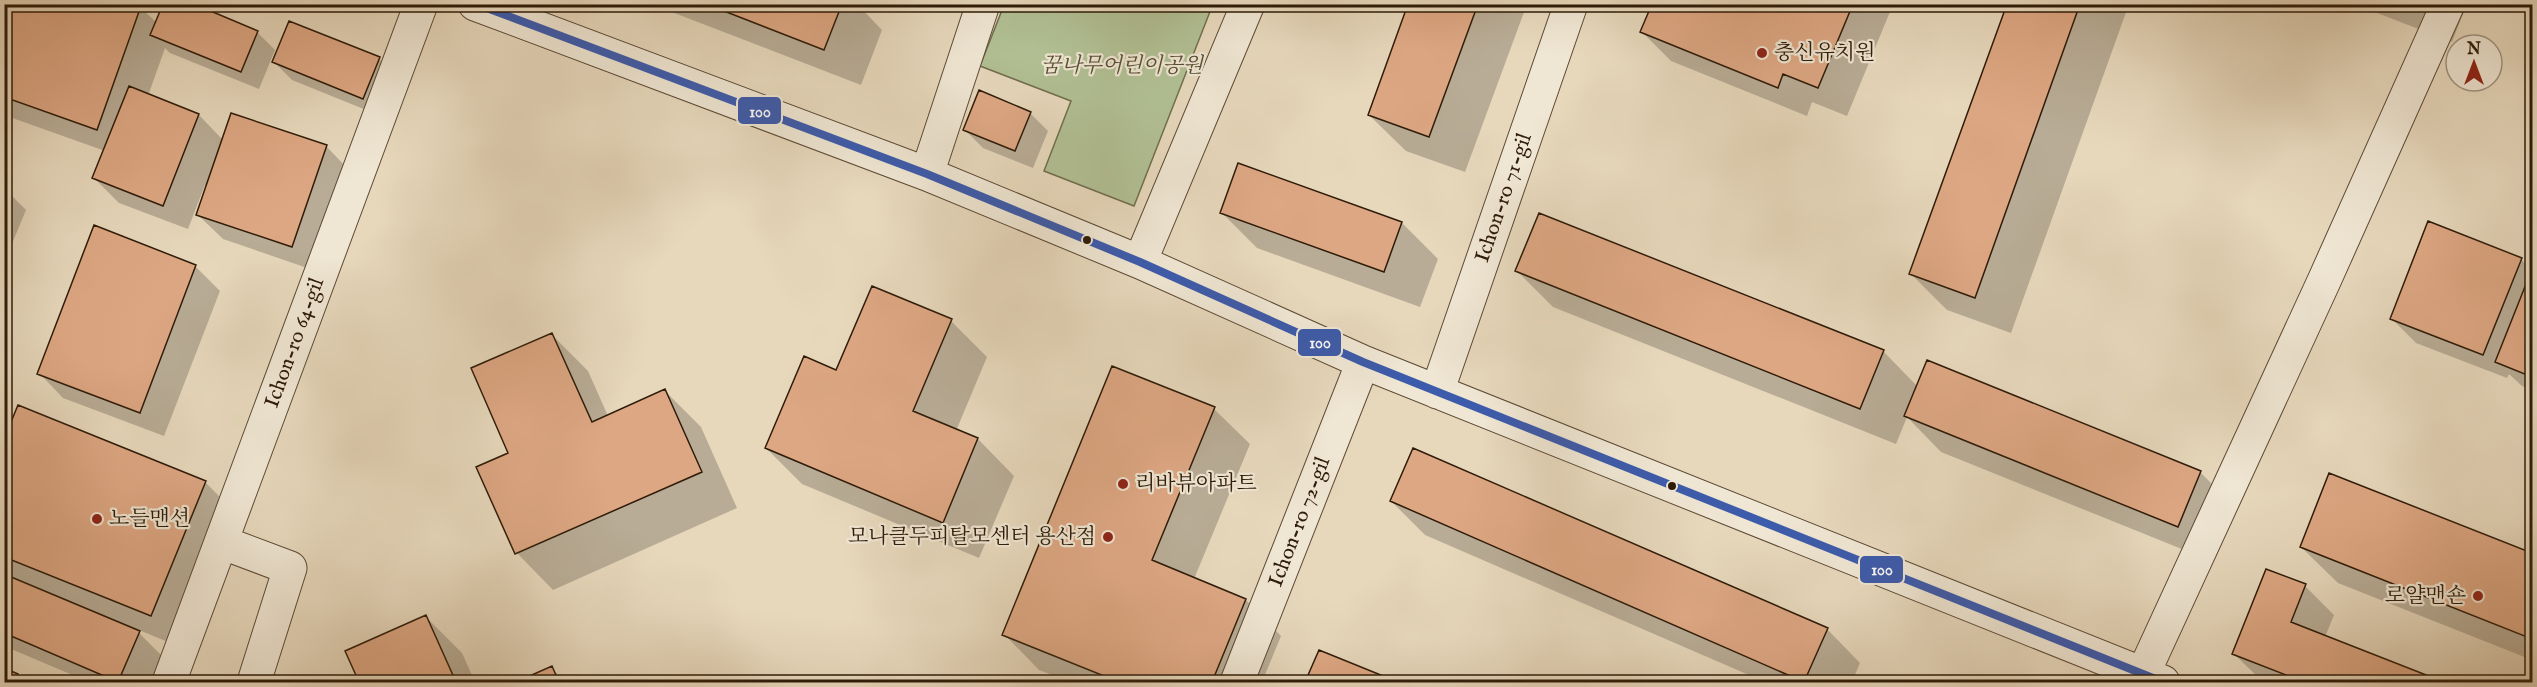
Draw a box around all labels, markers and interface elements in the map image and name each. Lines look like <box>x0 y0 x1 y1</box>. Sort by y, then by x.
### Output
north arrow <box>2444 33 2504 93</box>
place label: 충신유치원 <box>1774 40 1875 67</box>
text: N <box>2466 40 2481 60</box>
marker: 충신유치원 <box>1755 46 1769 60</box>
park label: 꿈나무어린이공원 <box>1041 53 1205 80</box>
line badge: 100 <box>737 96 782 125</box>
text: 100 <box>749 103 771 123</box>
street label: Ichon-ro 71-gil <box>1469 130 1539 266</box>
unlabelled marker <box>1081 234 1093 246</box>
street label: Ichon-ro 64-gil <box>259 274 331 412</box>
line badge: 100 <box>1297 328 1342 357</box>
text: 100 <box>1309 334 1331 354</box>
street label: Ichon-ro 72-gil <box>1263 453 1337 591</box>
place label: 리바뷰아파트 <box>1135 471 1257 498</box>
marker: 리바뷰아파트 <box>1116 477 1130 491</box>
unlabelled marker <box>1666 480 1678 492</box>
place label: 노들맨션 <box>109 506 190 533</box>
marker: 노들맨션 <box>90 512 104 526</box>
place label: 모나클두피탈모센터 용산점 <box>848 524 1096 551</box>
marker: 모나클두피탈모센터 용산점 <box>1101 530 1115 544</box>
line badge: 100 <box>1859 555 1904 584</box>
text: 100 <box>1871 561 1893 581</box>
place label: 로얄맨숀 <box>2385 583 2467 610</box>
marker: 로얄맨숀 <box>2471 589 2485 603</box>

